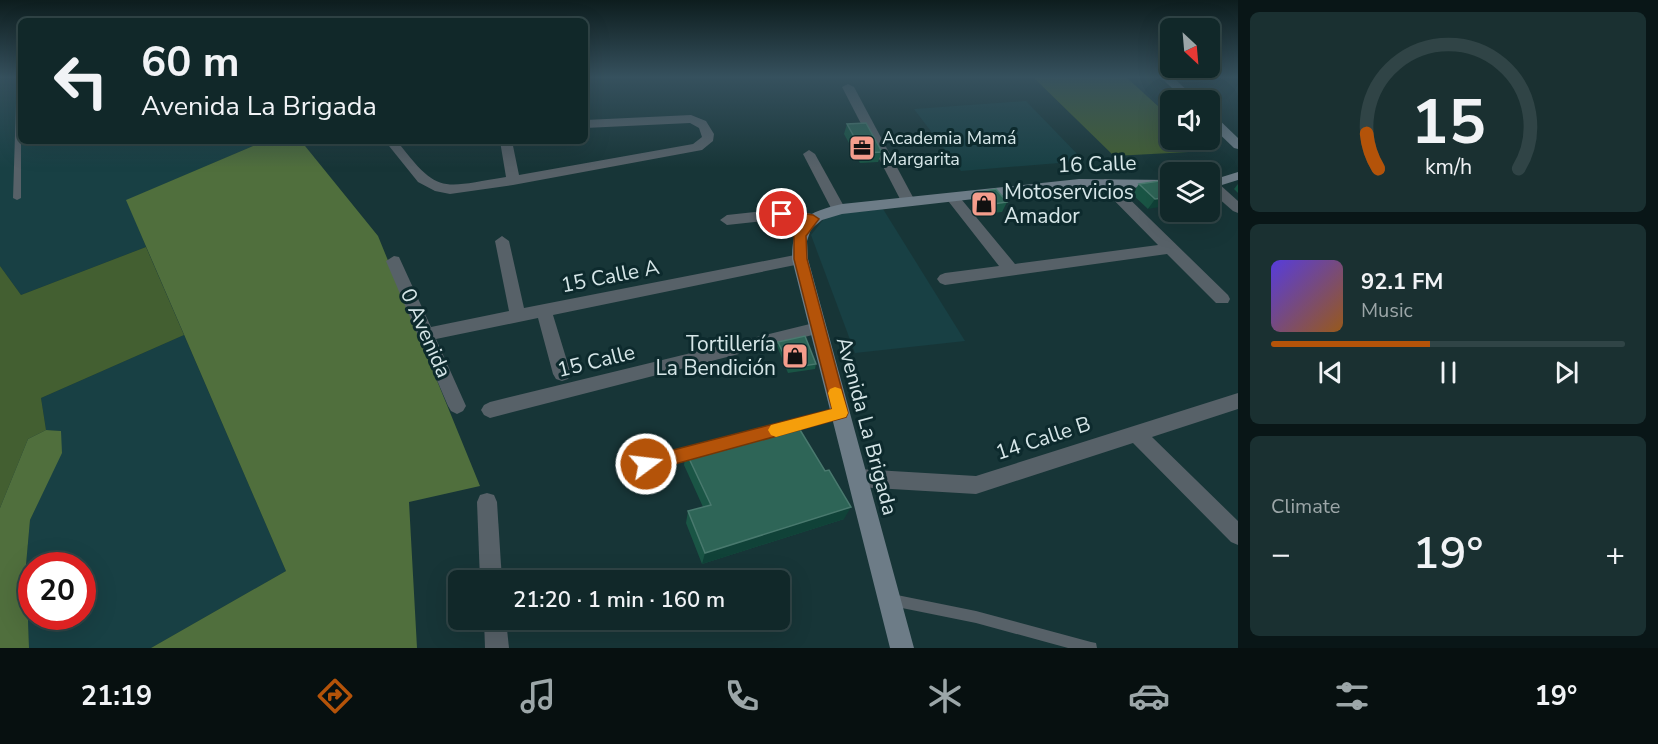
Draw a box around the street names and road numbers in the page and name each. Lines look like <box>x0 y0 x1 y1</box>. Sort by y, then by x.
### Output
street label: 16 Calle <box>1057 149 1137 179</box>
street label: 15 Calle A <box>558 253 662 299</box>
street label: 0 Avenida <box>394 284 458 382</box>
street label: Avenida La Brigada <box>830 334 904 518</box>
street label: 15 Calle <box>554 338 638 384</box>
street label: 14 Calle B <box>992 409 1094 467</box>

